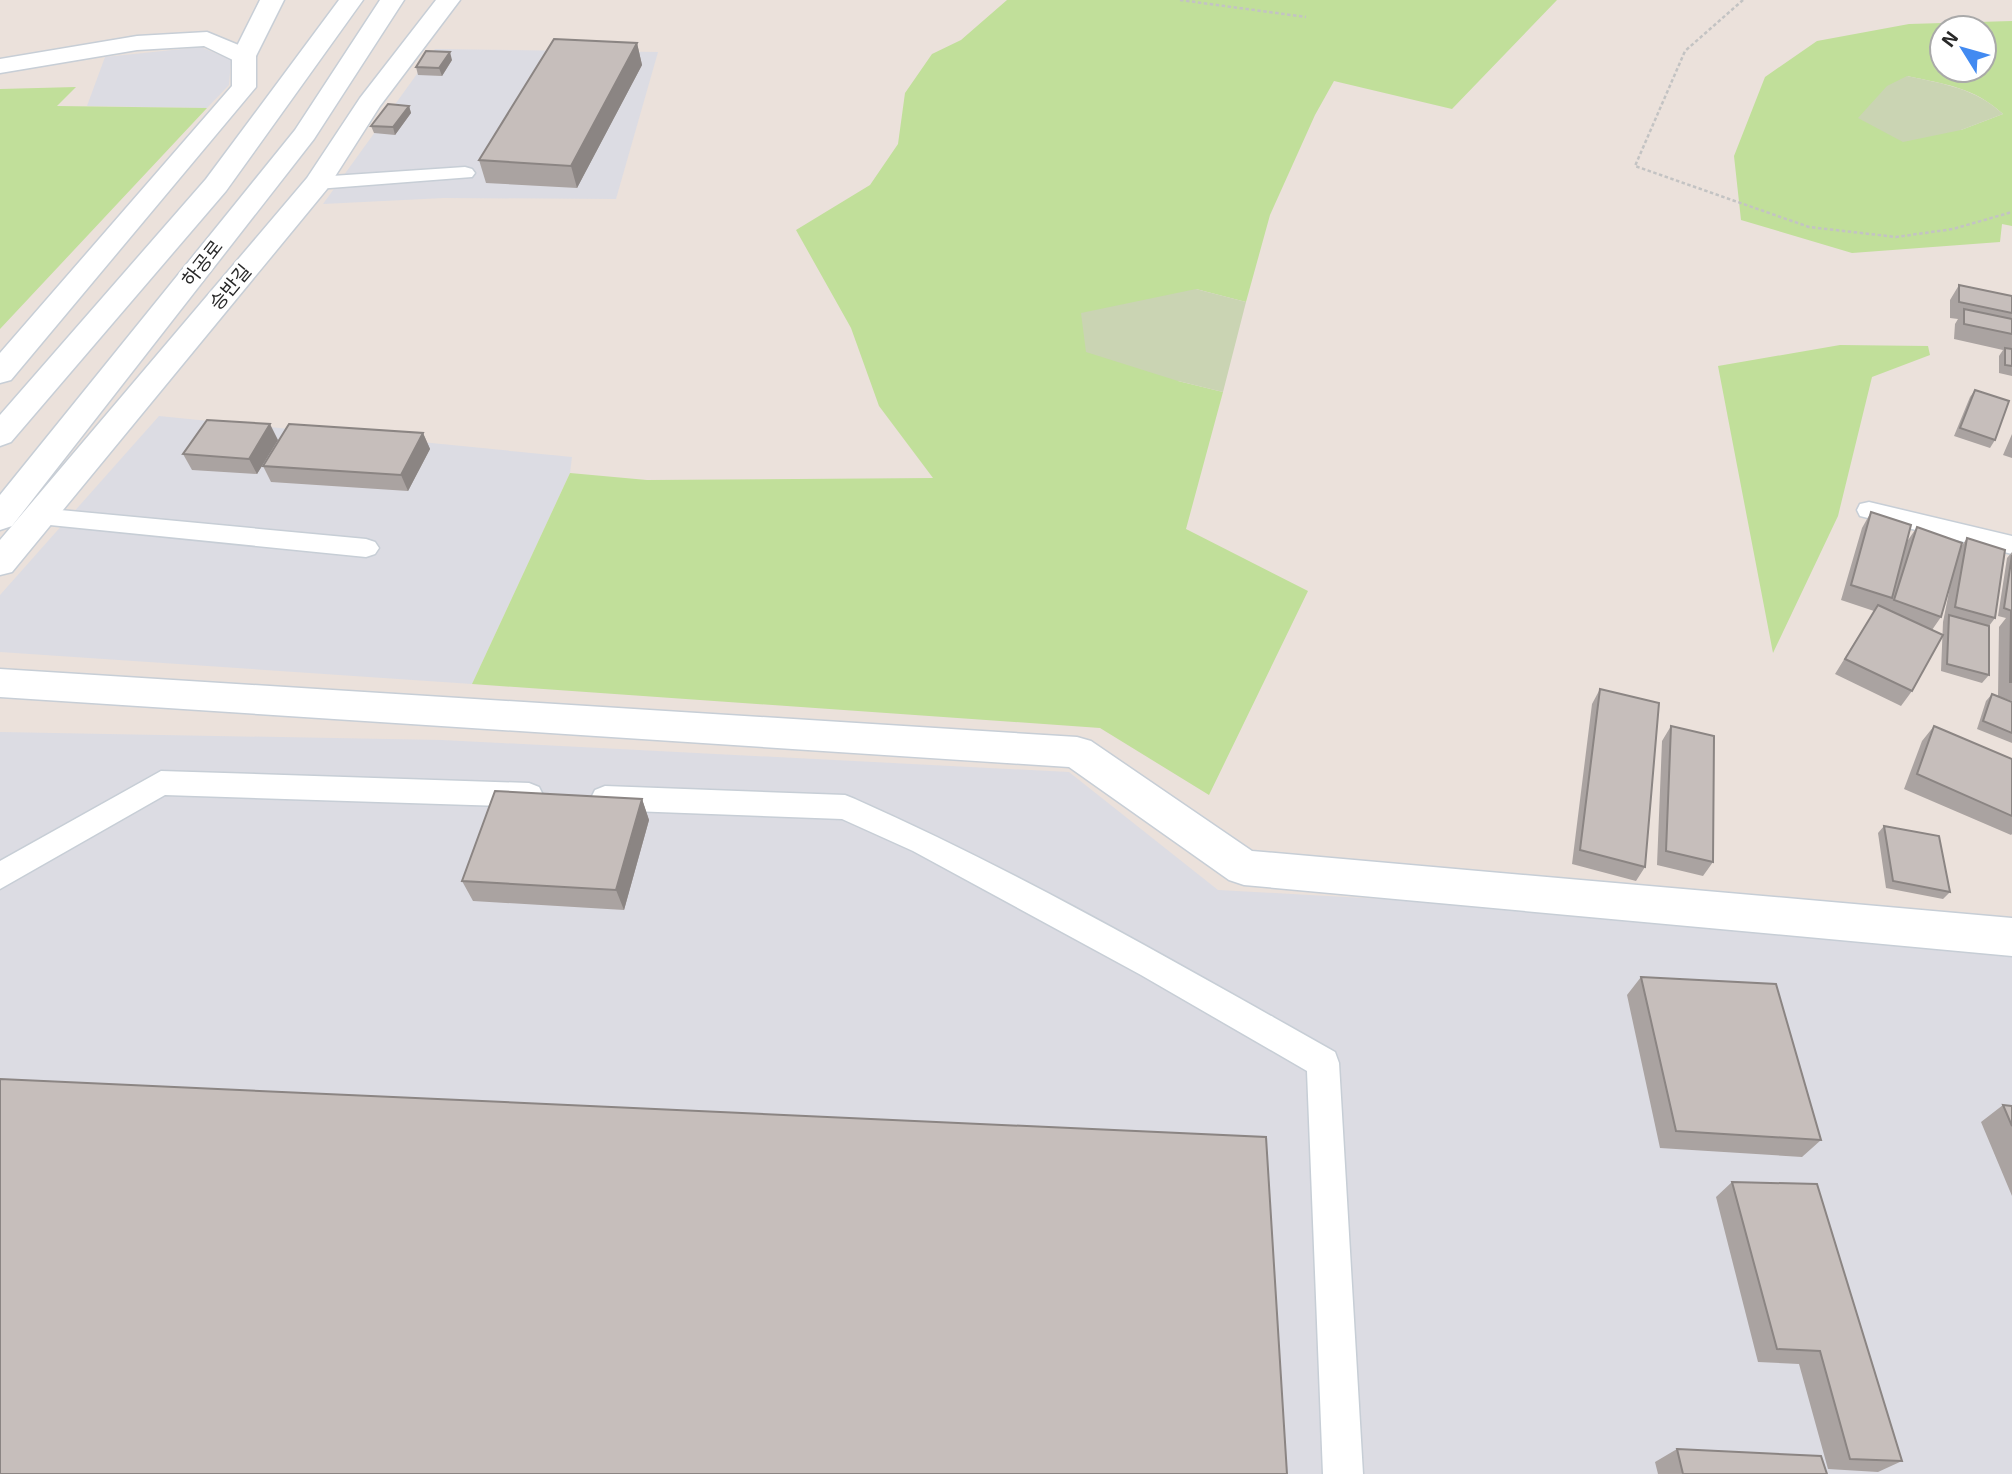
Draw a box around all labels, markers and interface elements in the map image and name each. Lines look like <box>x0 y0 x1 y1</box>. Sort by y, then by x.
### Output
north arrow <box>1928 14 1998 84</box>
text: N <box>1936 26 1962 51</box>
street label: 하공로 <box>176 235 227 290</box>
street label: 승반길 <box>204 259 255 314</box>

